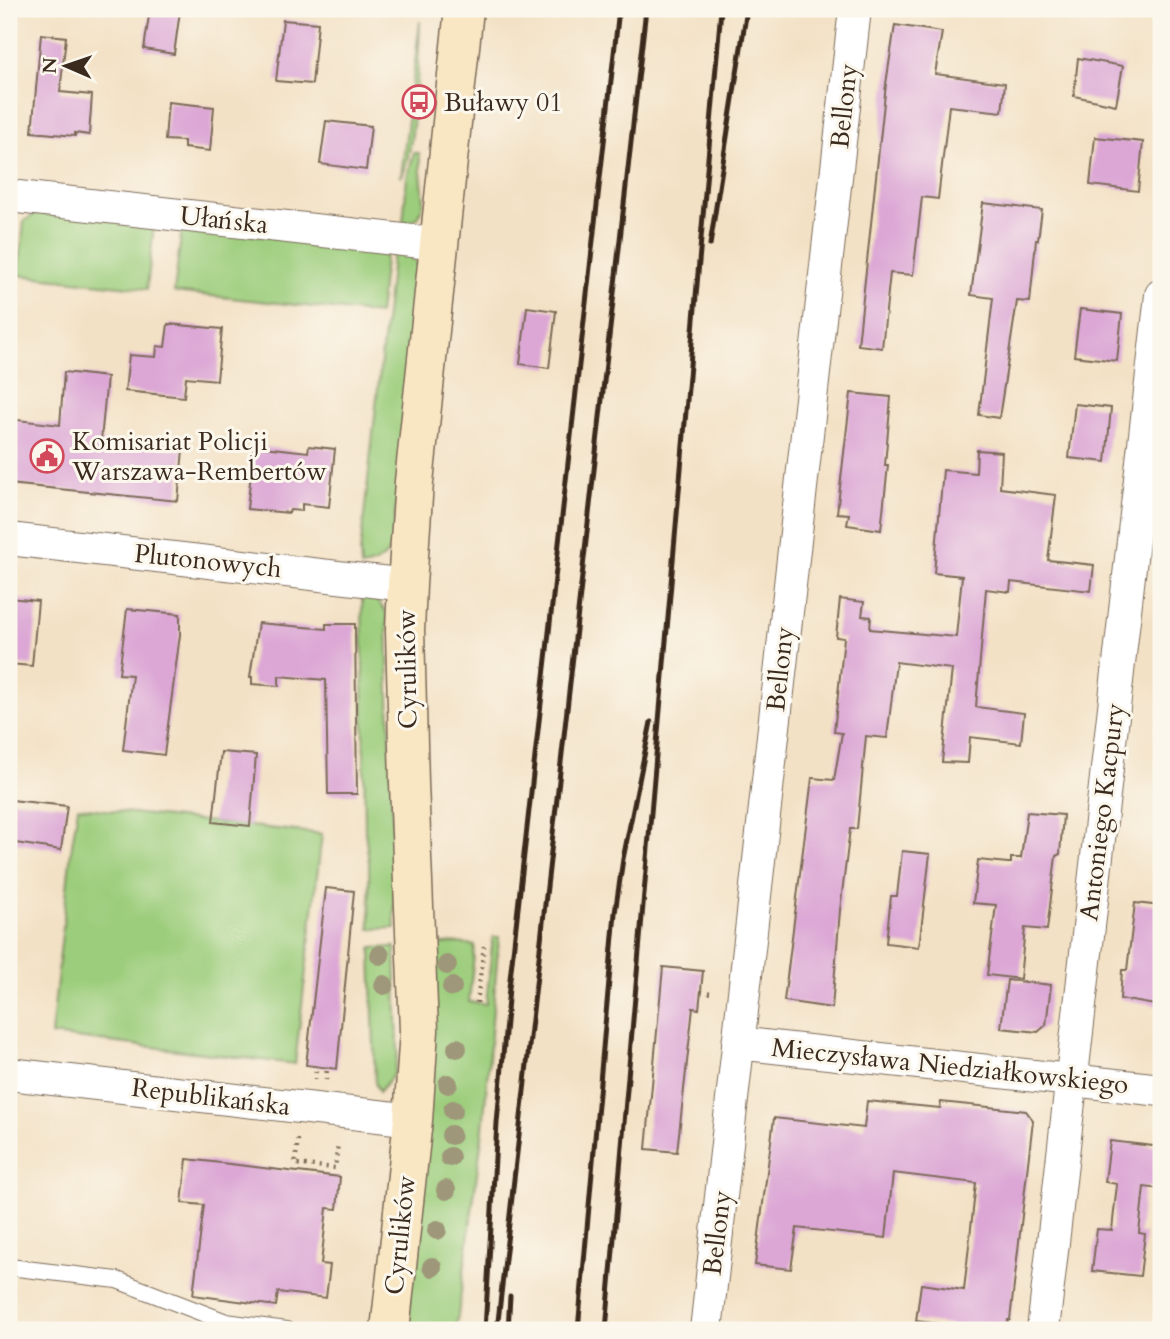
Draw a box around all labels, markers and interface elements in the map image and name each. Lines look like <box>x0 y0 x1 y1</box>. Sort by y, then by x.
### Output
north arrow <box>32 32 102 102</box>
text: N <box>37 56 63 74</box>
street label: Bellony <box>822 62 866 150</box>
bus stop icon: Buławy 01 <box>400 83 438 121</box>
place label: Buławy 01 <box>444 85 563 120</box>
street label: Ułańska <box>178 198 270 242</box>
place label: Komisariat Policji Warszawa-Rembertów <box>71 424 327 489</box>
public building icon: Komisariat Policji Warszawa-Rembertów <box>28 437 66 475</box>
street label: Plutonowych <box>133 536 283 586</box>
street label: Cyrulików <box>388 609 426 729</box>
street label: Bellony <box>758 625 802 713</box>
street label: Antoniego Kacpury <box>1071 701 1133 923</box>
street label: Mieczysława Niedziałkowskiego <box>770 1030 1130 1102</box>
street label: Republikańska <box>130 1070 292 1124</box>
street label: Cyrulików <box>376 1173 424 1297</box>
street label: Bellony <box>694 1188 740 1277</box>

